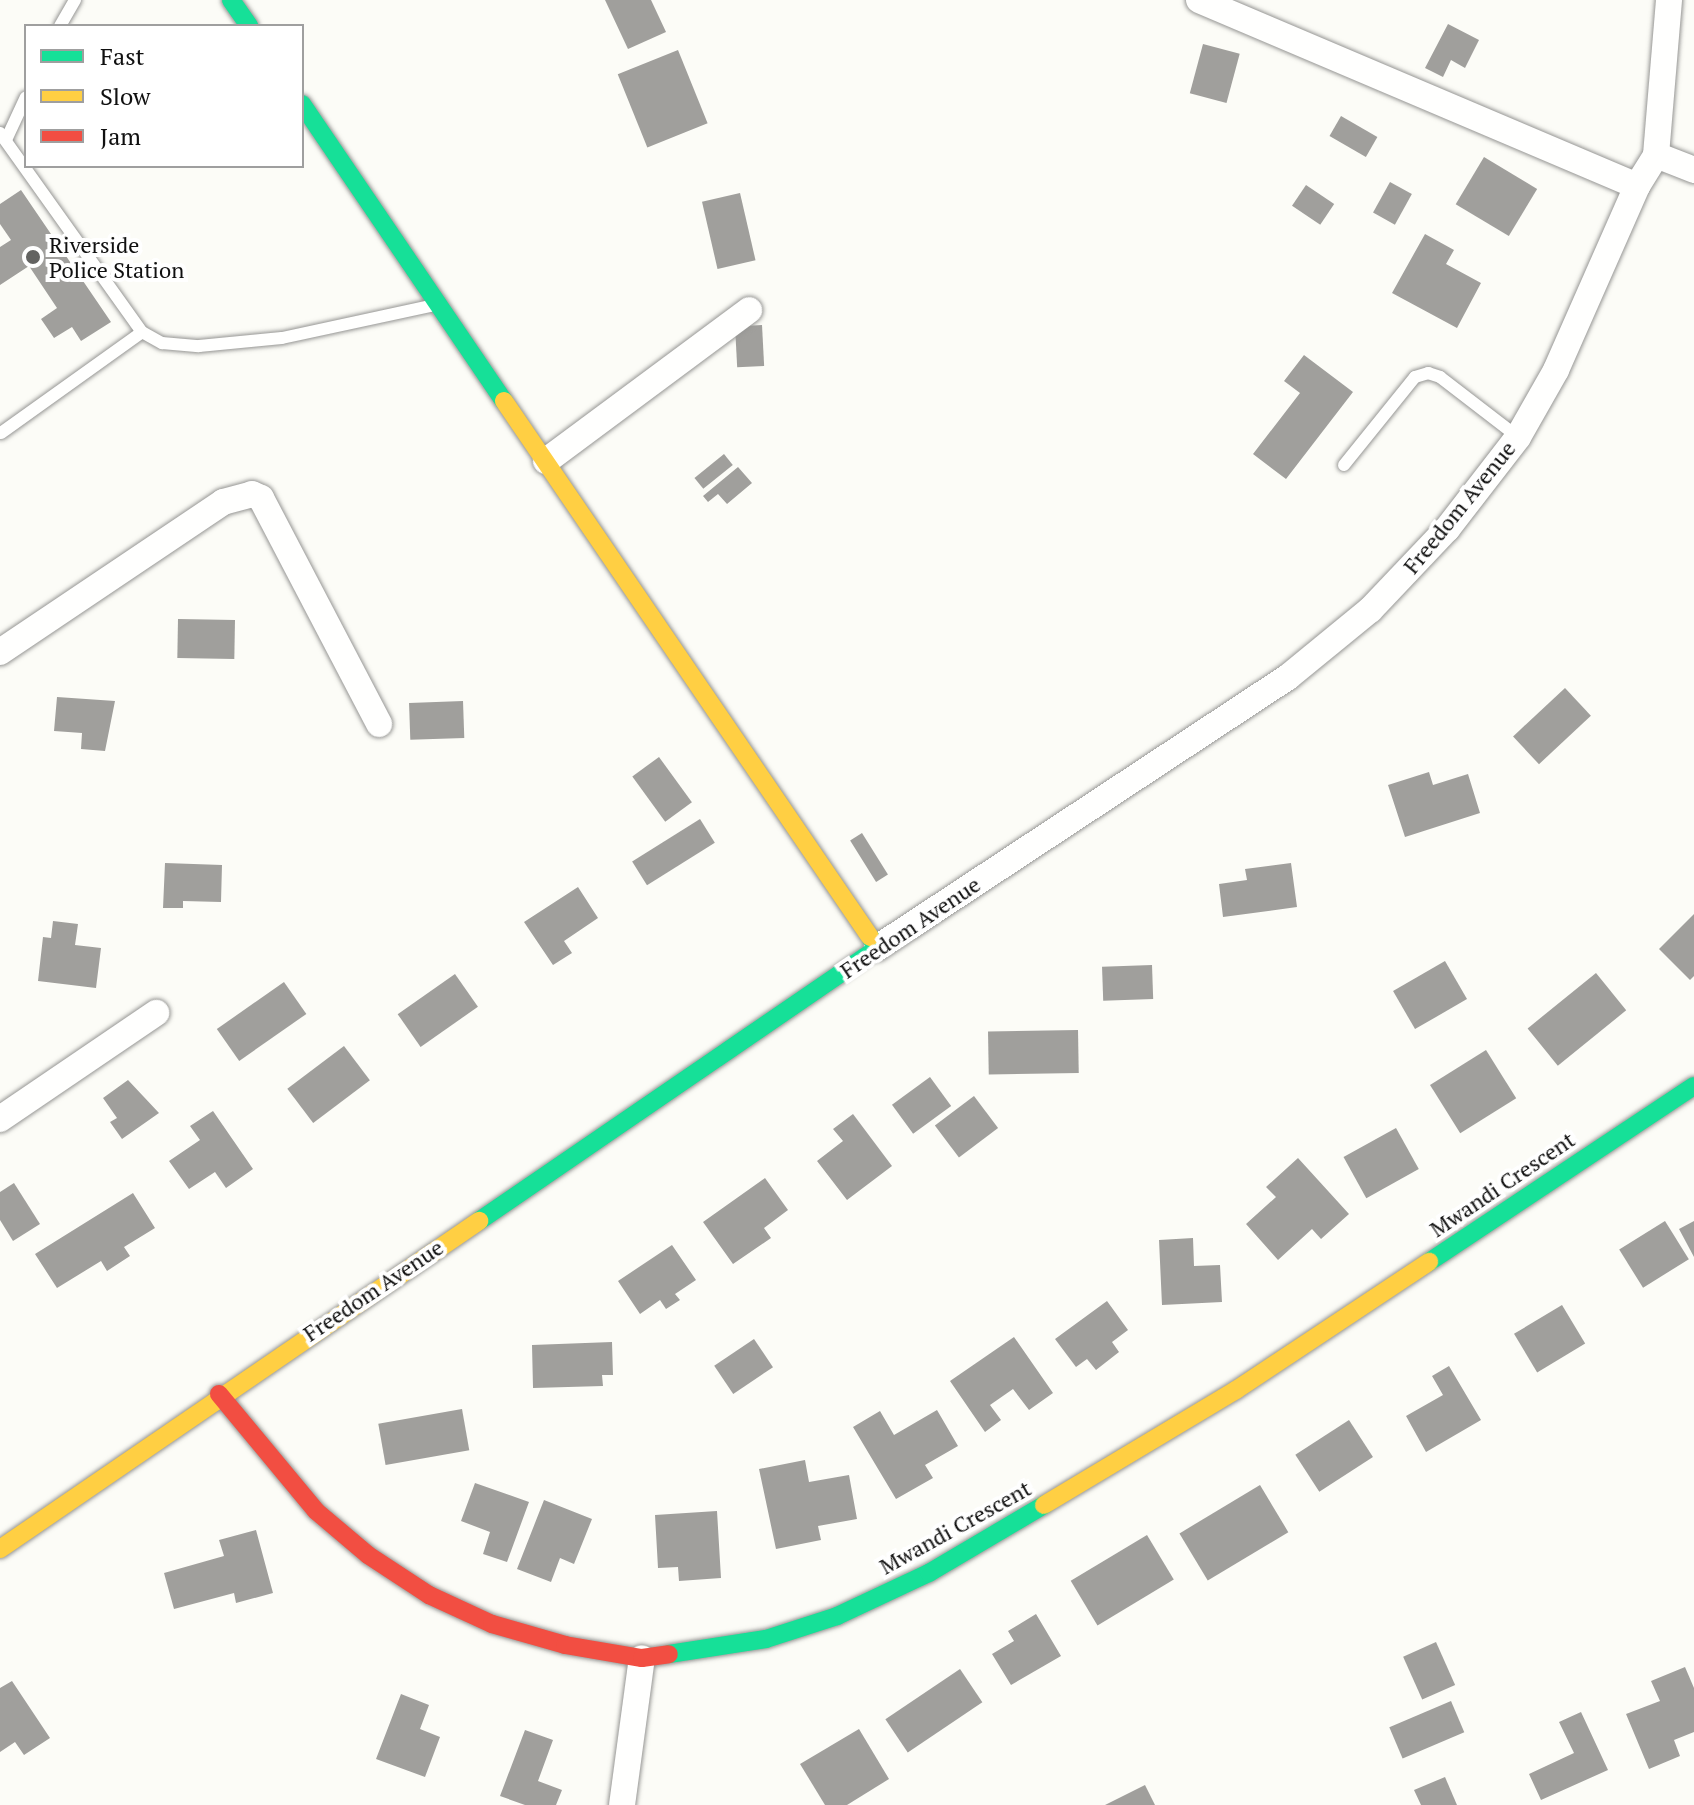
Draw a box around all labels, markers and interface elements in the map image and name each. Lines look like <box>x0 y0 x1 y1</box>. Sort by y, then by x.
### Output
legend <box>24 24 304 168</box>
text: Fast <box>100 40 144 72</box>
text: Slow <box>100 80 151 112</box>
text: Jam <box>100 120 141 152</box>
place label: Riverside Police Station <box>49 231 184 282</box>
marker: Riverside Police Station <box>24 248 42 266</box>
street label: Freedom Avenue <box>1397 435 1521 579</box>
street label: Freedom Avenue <box>835 870 985 984</box>
street label: Mwandi Crescent <box>1425 1126 1579 1242</box>
street label: Freedom Avenue <box>298 1233 448 1347</box>
street label: Mwandi Crescent <box>875 1475 1035 1579</box>

